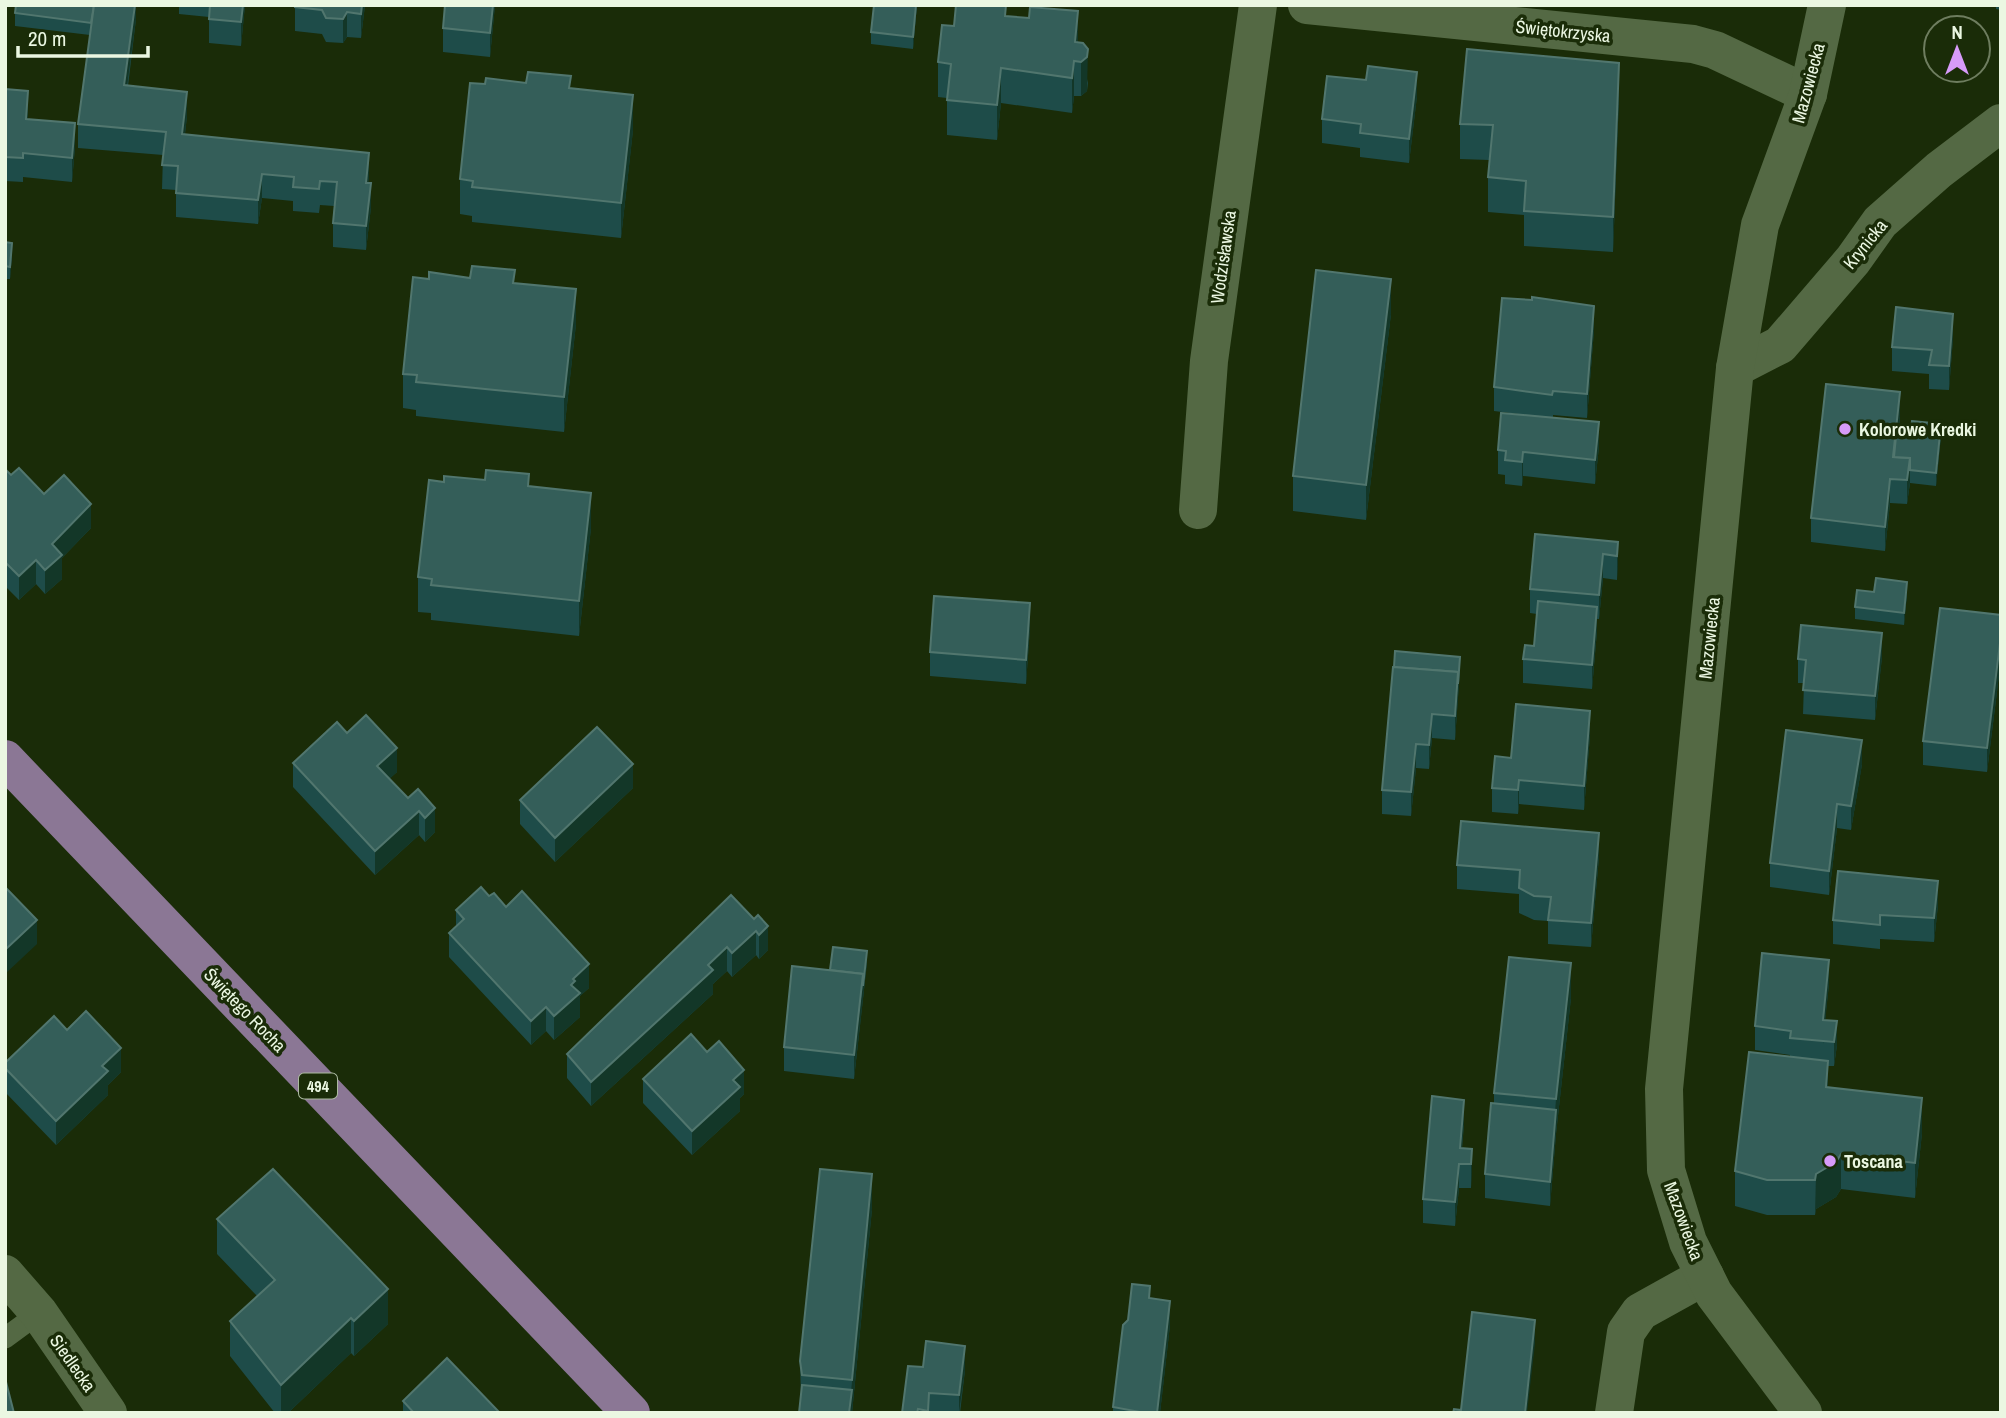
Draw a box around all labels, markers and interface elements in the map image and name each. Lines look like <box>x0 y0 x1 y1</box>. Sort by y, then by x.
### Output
scale bar <box>18 14 147 58</box>
street label: Świętokrzyska <box>1514 14 1612 48</box>
north arrow <box>1922 14 1992 84</box>
text: N <box>1951 19 1963 45</box>
text: 20 m <box>28 24 66 53</box>
street label: Mazowiecka <box>1785 40 1831 126</box>
street label: Wodzisławska <box>1204 209 1242 305</box>
street label: Krynicka <box>1837 214 1893 274</box>
place label: Kolorowe Kredki <box>1859 417 1976 442</box>
marker: Kolorowe Kredki <box>1837 421 1853 437</box>
street label: Mazowiecka <box>1692 596 1726 680</box>
street label: Świętego Rocha <box>198 962 292 1058</box>
road number: 494 <box>299 1074 337 1098</box>
place label: Toscana <box>1844 1149 1904 1174</box>
marker: Toscana <box>1822 1153 1838 1169</box>
street label: Mazowiecka <box>1658 1178 1710 1264</box>
street label: Siedlecka <box>44 1329 102 1397</box>

